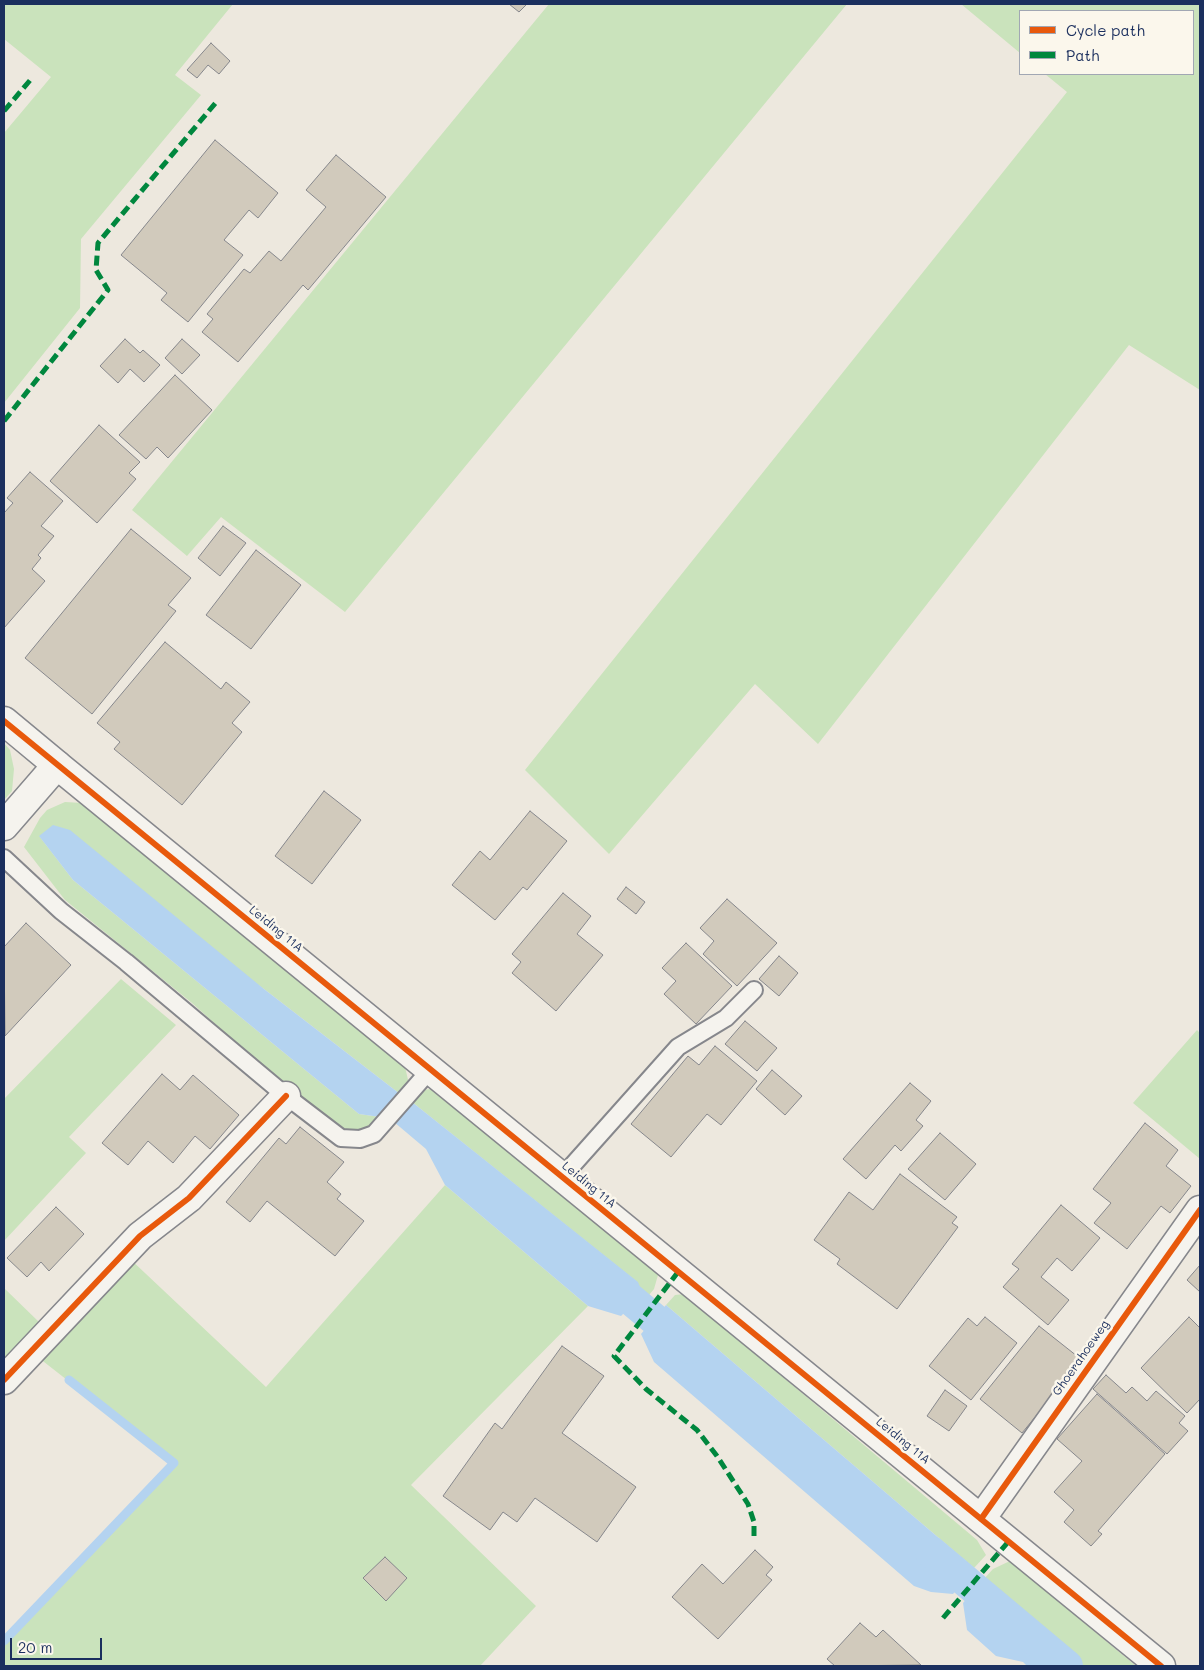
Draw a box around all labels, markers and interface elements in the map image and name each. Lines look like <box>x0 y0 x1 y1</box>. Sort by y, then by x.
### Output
legend <box>1019 10 1194 75</box>
text: Cycle path <box>1066 20 1145 40</box>
text: Path <box>1066 45 1100 65</box>
street label: Leiding 11A <box>246 903 306 955</box>
street label: Leiding 11A <box>559 1159 619 1211</box>
street label: Ghoerahoeweg <box>1050 1318 1112 1398</box>
street label: Leiding 11A <box>873 1415 933 1467</box>
scale bar <box>12 1628 105 1660</box>
text: 20 m <box>18 1637 52 1657</box>

